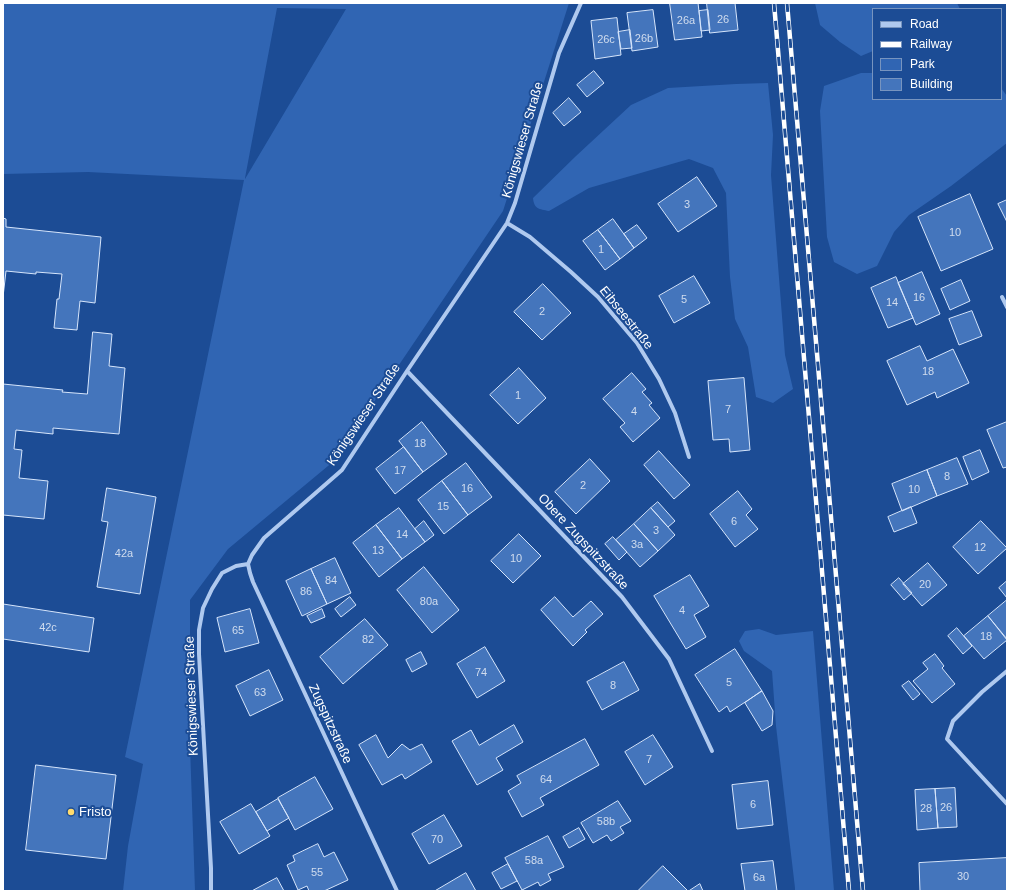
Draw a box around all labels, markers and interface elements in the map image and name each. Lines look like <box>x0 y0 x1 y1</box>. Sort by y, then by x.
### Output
legend <box>872 8 1002 100</box>
house number: 26 <box>717 13 729 27</box>
house number: 26a <box>677 14 695 28</box>
text: Road <box>910 17 939 31</box>
house number: 26b <box>635 32 653 46</box>
house number: 26c <box>597 33 615 47</box>
text: Railway <box>910 37 952 51</box>
text: Park <box>910 57 935 71</box>
text: Building <box>910 77 953 91</box>
street label: Königswieser Straße <box>499 80 547 200</box>
house number: 3 <box>684 198 690 212</box>
house number: 10 <box>949 226 961 240</box>
house number: 1 <box>598 243 604 257</box>
street label: Eibseestraße <box>596 283 656 353</box>
house number: 16 <box>913 291 925 305</box>
house number: 5 <box>681 293 687 307</box>
house number: 14 <box>886 296 898 310</box>
house number: 2 <box>539 305 545 319</box>
street label: Königswieser Straße <box>324 361 404 469</box>
house number: 18 <box>922 365 934 379</box>
house number: 1 <box>515 389 521 403</box>
house number: 7 <box>725 403 731 417</box>
house number: 4 <box>631 405 637 419</box>
house number: 18 <box>414 437 426 451</box>
house number: 17 <box>394 464 406 478</box>
house number: 8 <box>944 470 950 484</box>
house number: 2 <box>580 479 586 493</box>
house number: 16 <box>461 482 473 496</box>
house number: 10 <box>908 483 920 497</box>
street label: Obere Zugspitzstraße <box>534 491 632 593</box>
house number: 15 <box>437 500 449 514</box>
house number: 6 <box>731 515 737 529</box>
house number: 3 <box>653 524 659 538</box>
house number: 14 <box>396 528 408 542</box>
house number: 3a <box>631 538 643 552</box>
house number: 12 <box>974 541 986 555</box>
house number: 13 <box>372 544 384 558</box>
house number: 42a <box>115 547 133 561</box>
house number: 10 <box>510 552 522 566</box>
house number: 84 <box>325 574 337 588</box>
house number: 20 <box>919 578 931 592</box>
house number: 86 <box>300 585 312 599</box>
house number: 80a <box>420 595 438 609</box>
house number: 4 <box>679 604 685 618</box>
house number: 42c <box>39 621 57 635</box>
house number: 65 <box>232 624 244 638</box>
house number: 18 <box>980 630 992 644</box>
house number: 82 <box>362 633 374 647</box>
street label: Königswieser Straße <box>182 636 202 756</box>
house number: 74 <box>475 666 487 680</box>
house number: 5 <box>726 676 732 690</box>
house number: 8 <box>610 679 616 693</box>
street label: Zugspitzstraße <box>305 682 355 766</box>
house number: 63 <box>254 686 266 700</box>
house number: 7 <box>646 753 652 767</box>
house number: 64 <box>540 773 552 787</box>
house number: 6 <box>750 798 756 812</box>
house number: 26 <box>940 801 952 815</box>
house number: 28 <box>920 802 932 816</box>
place label: Fristo <box>79 804 112 820</box>
marker: Fristo <box>66 807 76 817</box>
house number: 58b <box>597 815 615 829</box>
house number: 70 <box>431 833 443 847</box>
house number: 58a <box>525 854 543 868</box>
house number: 55 <box>311 866 323 880</box>
house number: 30 <box>957 870 969 884</box>
house number: 6a <box>753 871 765 885</box>

